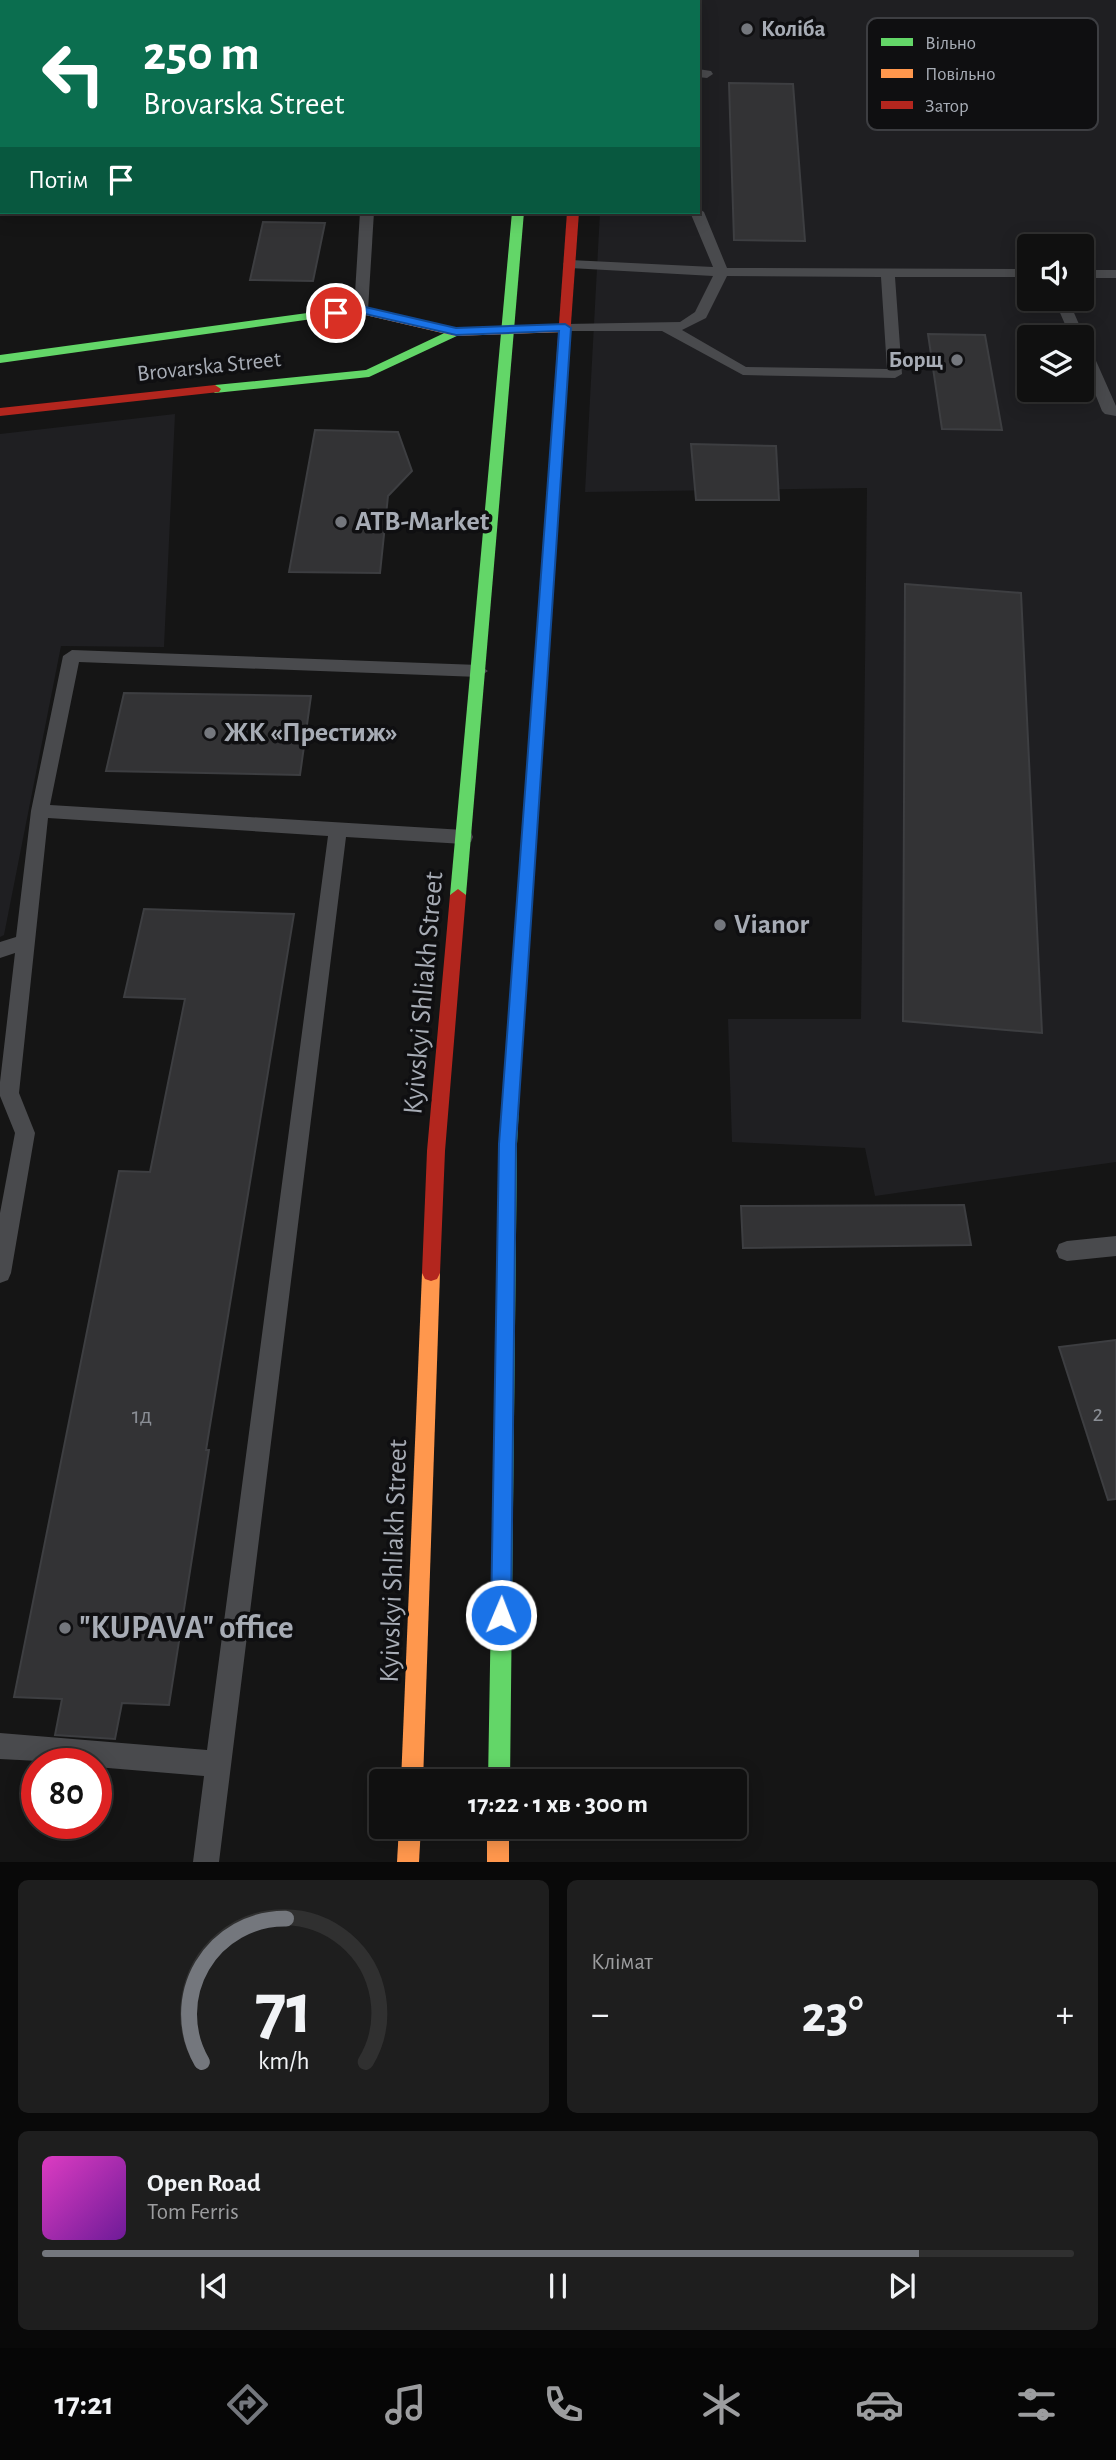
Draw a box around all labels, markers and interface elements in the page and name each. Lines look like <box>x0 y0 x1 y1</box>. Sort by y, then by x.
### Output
place label: Коліба <box>761 18 825 41</box>
legend <box>867 18 1098 130</box>
marker: Коліба <box>739 21 755 37</box>
icon: left <box>28 28 119 119</box>
text: 250 m <box>143 30 260 79</box>
text: Вільно <box>925 34 976 53</box>
text: Повільно <box>925 65 995 84</box>
text: Brovarska Street <box>143 88 344 120</box>
text: Затор <box>925 97 969 116</box>
icon: arrive <box>102 161 140 199</box>
text: Потім <box>28 167 88 193</box>
map controls <box>1017 234 1094 402</box>
button: sound <box>1017 234 1094 311</box>
pin <box>306 283 366 343</box>
icon: arrive <box>317 294 355 332</box>
button: layers <box>1017 325 1094 402</box>
street label: Brovarska Street <box>136 348 283 386</box>
place label: Борщ <box>888 349 943 372</box>
marker: Борщ <box>949 352 965 368</box>
place label: ATB-Market <box>355 508 490 536</box>
marker: ATB-Market <box>333 514 349 530</box>
place label: ЖК «Престиж» <box>224 719 398 747</box>
marker: ЖК «Престиж» <box>202 725 218 741</box>
street label: Kyivskyi Shliakh Street <box>399 870 449 1116</box>
place label: Vianor <box>734 911 810 939</box>
marker: Vianor <box>712 917 728 933</box>
house number: 2 <box>1093 1402 1104 1426</box>
house number: 1д <box>132 1404 152 1428</box>
street label: Kyivskyi Shliakh Street <box>376 1439 412 1683</box>
position arrow <box>464 1578 538 1652</box>
place label: "KUPAVA" office <box>79 1612 294 1645</box>
marker: "KUPAVA" office <box>57 1620 73 1636</box>
speed limit sign: 80 <box>21 1748 112 1839</box>
text: 17:22 · 1 хв · 300 m <box>468 1791 648 1817</box>
text: Клімат <box>591 1951 653 1974</box>
text: 71 <box>255 1975 312 2048</box>
text: 23° <box>801 1989 864 2041</box>
text: − <box>591 1996 609 2034</box>
text: + <box>1056 1996 1074 2034</box>
text: km/h <box>258 2049 309 2074</box>
text: Open Road <box>147 2170 261 2196</box>
text: Tom Ferris <box>147 2201 239 2224</box>
icon: previous <box>195 2267 233 2305</box>
icon: pause <box>539 2267 577 2305</box>
icon: next <box>883 2267 921 2305</box>
icon: directions <box>223 2380 272 2429</box>
icon: music <box>381 2380 430 2429</box>
icon: phone <box>539 2380 588 2429</box>
icon: climate <box>697 2380 746 2429</box>
icon: car <box>855 2380 904 2429</box>
icon: filters <box>1012 2380 1061 2429</box>
text: 17:21 <box>54 2388 114 2420</box>

